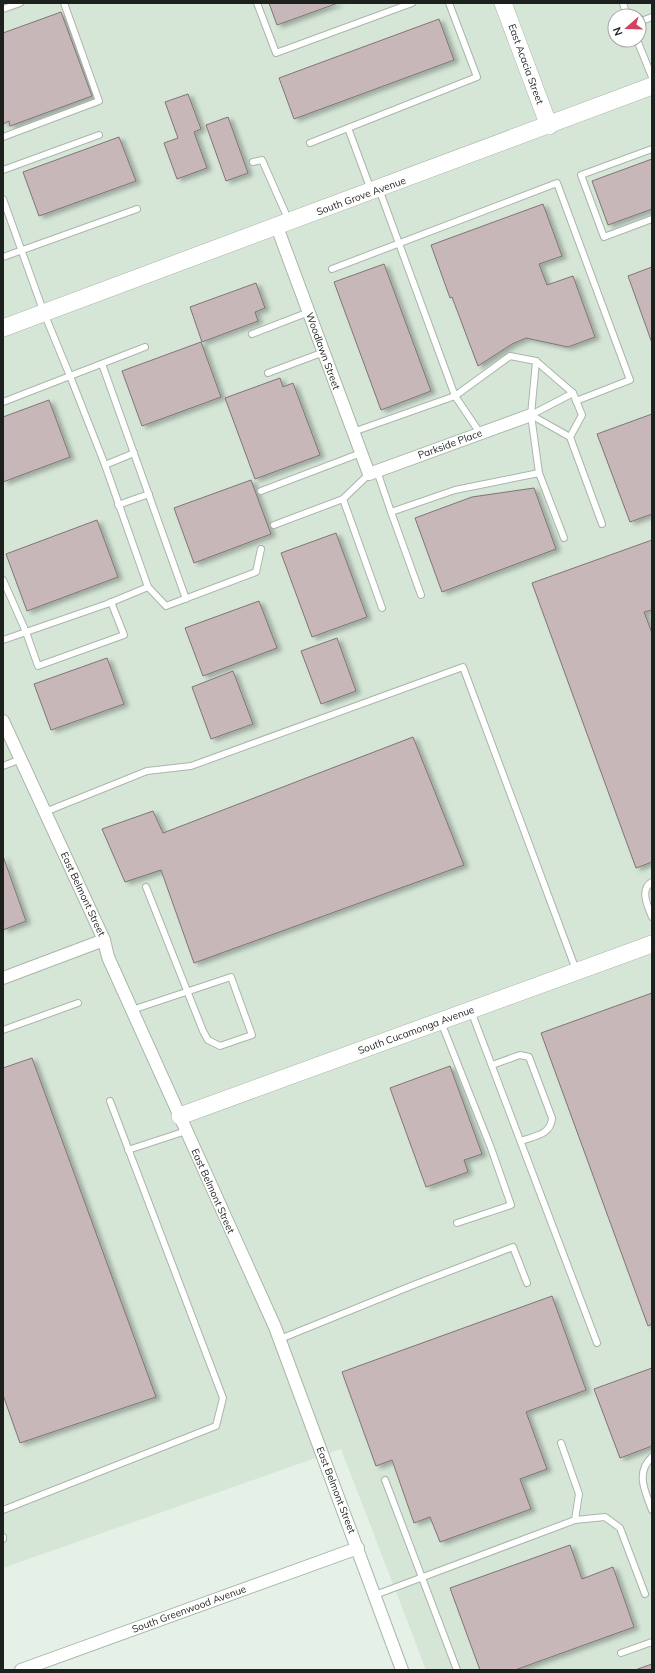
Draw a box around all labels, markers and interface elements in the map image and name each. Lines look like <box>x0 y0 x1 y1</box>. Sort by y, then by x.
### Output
north arrow <box>607 8 647 48</box>
street label: East Acacia Street <box>505 22 547 106</box>
text: N <box>610 25 626 38</box>
street label: South Grove Avenue <box>314 174 408 218</box>
street label: Woodlawn Street <box>303 311 343 392</box>
street label: Parkside Place <box>416 426 484 462</box>
street label: East Belmont Street <box>58 850 108 939</box>
street label: South Cucamonga Avenue <box>356 1003 476 1057</box>
street label: East Belmont Street <box>188 1147 238 1236</box>
street label: East Belmont Street <box>314 1445 359 1536</box>
street label: South Greenwood Avenue <box>130 1582 248 1636</box>

